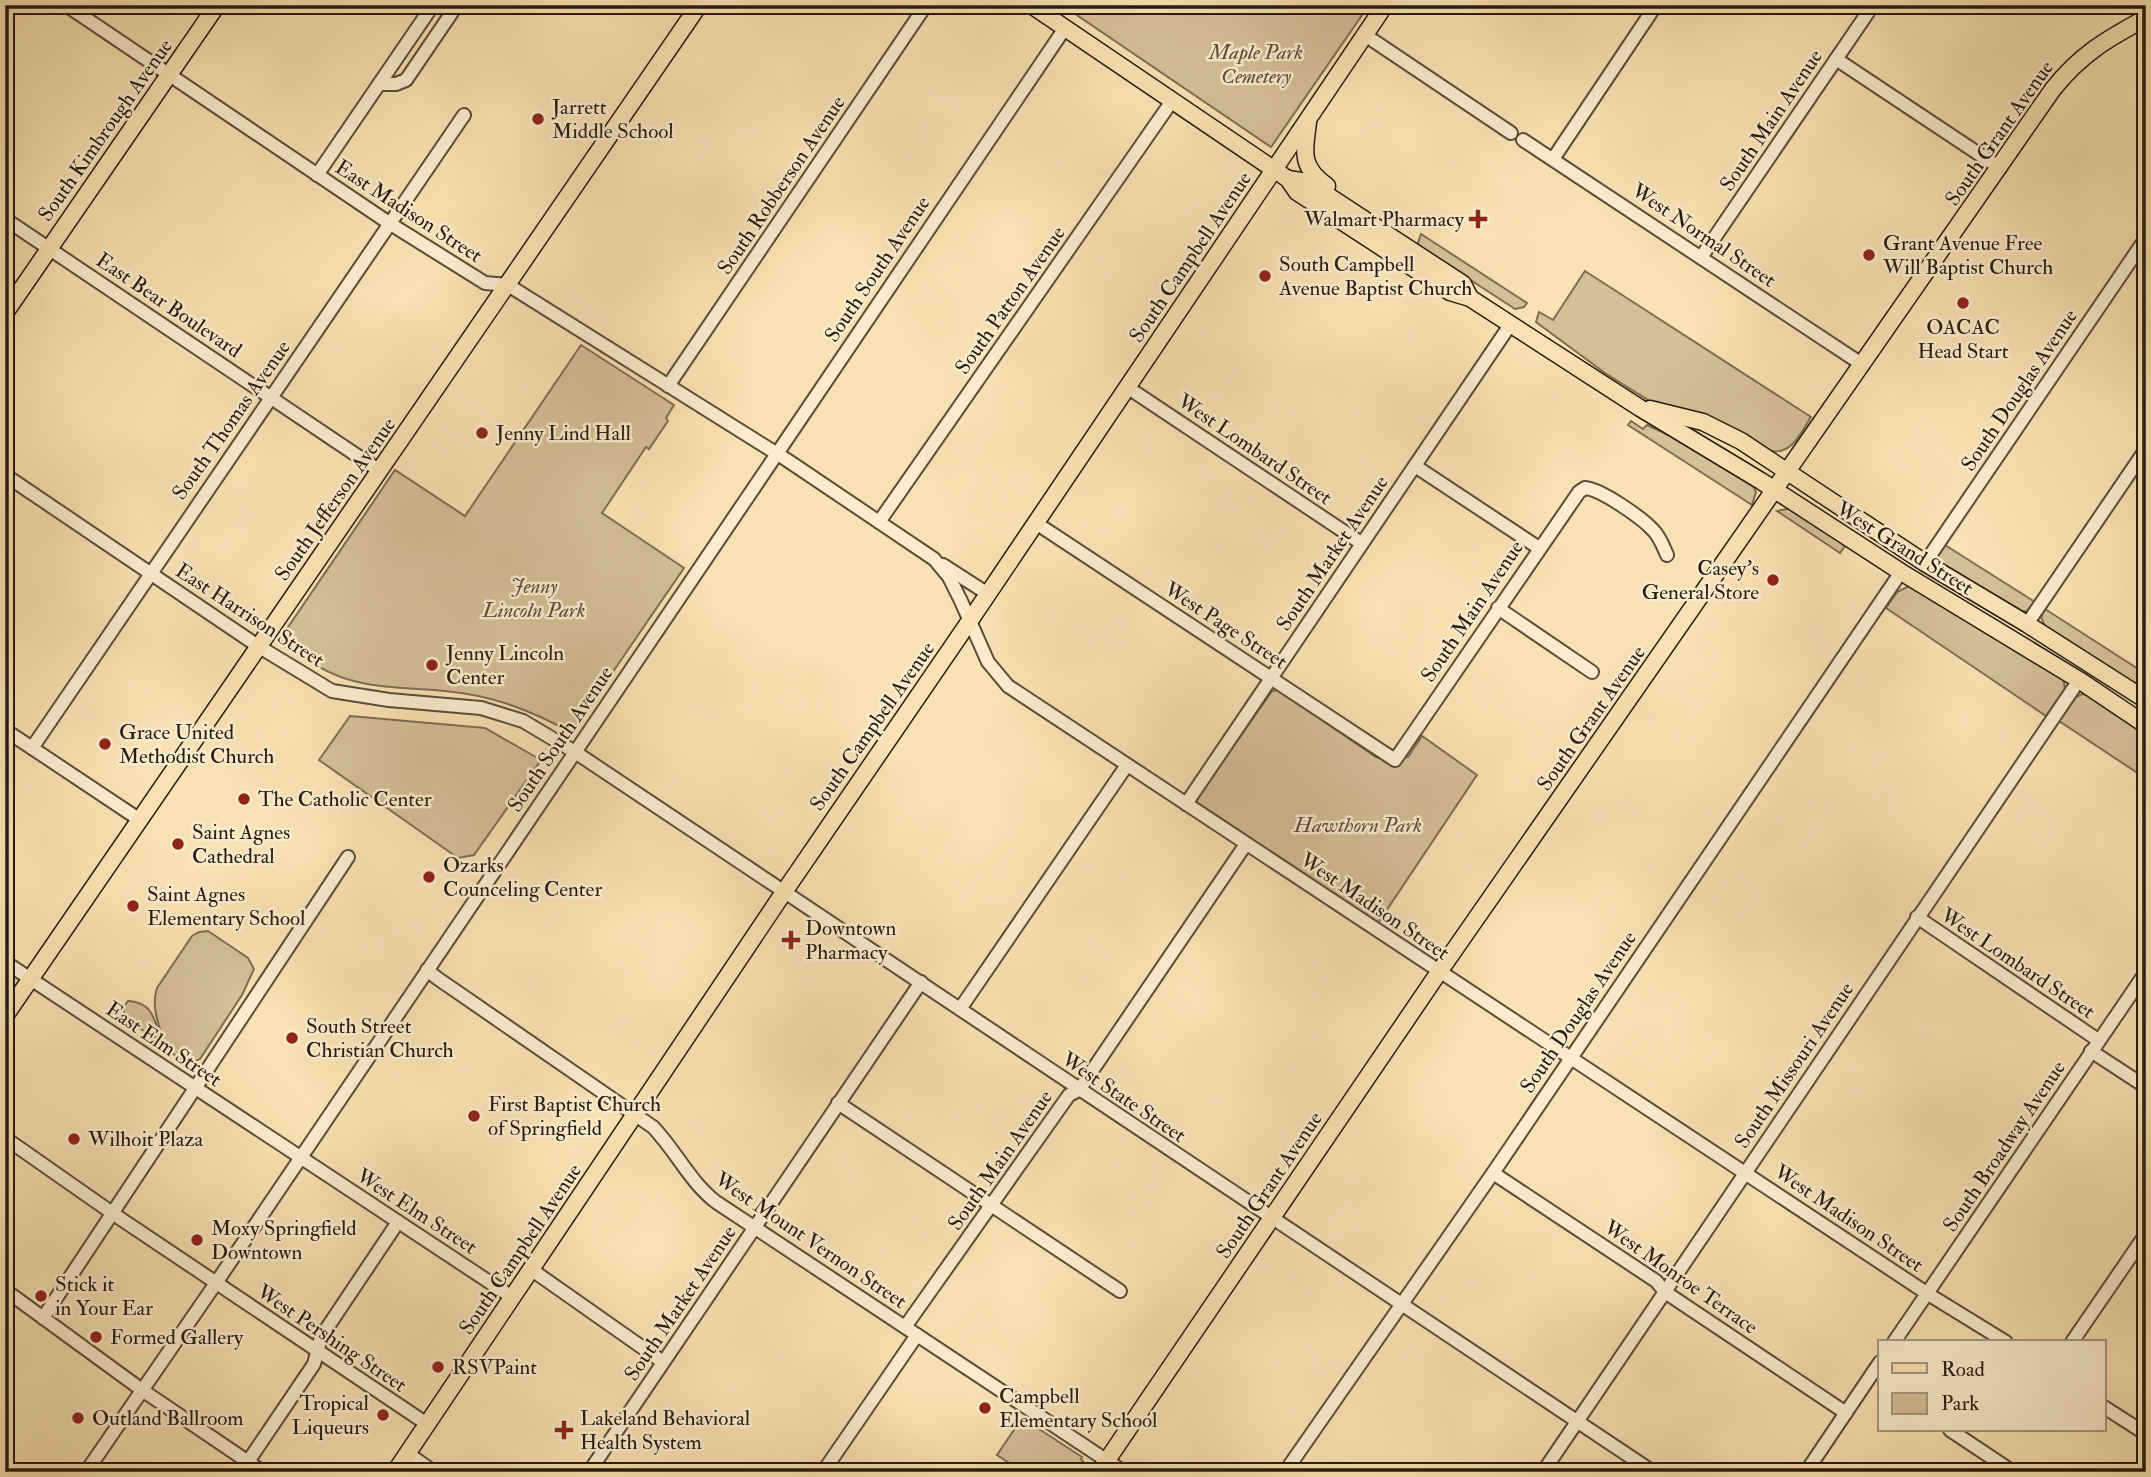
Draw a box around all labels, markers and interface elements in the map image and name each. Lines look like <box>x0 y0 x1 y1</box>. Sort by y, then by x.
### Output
street label: South Kimbrough Avenue <box>32 34 179 227</box>
park label: Maple Park Cemetery <box>1207 39 1303 90</box>
street label: South Main Avenue <box>1714 44 1829 196</box>
street label: South Grant Avenue <box>1939 55 2060 211</box>
street label: South Robberson Avenue <box>711 90 852 280</box>
place label: Jarrett Middle School <box>551 94 674 145</box>
marker: Jarrett Middle School <box>530 111 546 127</box>
street label: East Madison Street <box>330 154 488 269</box>
street label: South Campbell Avenue <box>1123 166 1258 348</box>
street label: West Normal Street <box>1626 177 1781 294</box>
street label: South South Avenue <box>819 191 936 347</box>
place label: Walmart Pharmacy <box>1303 206 1465 233</box>
marker: Walmart Pharmacy <box>1470 211 1486 227</box>
street label: South Patton Avenue <box>949 221 1072 380</box>
place label: Grant Avenue Free Will Baptist Church <box>1882 230 2053 281</box>
street label: East Bear Boulevard <box>91 247 247 365</box>
marker: Grant Avenue Free Will Baptist Church <box>1861 247 1877 263</box>
place label: South Campbell Avenue Baptist Church <box>1278 251 1472 302</box>
marker: South Campbell Avenue Baptist Church <box>1257 268 1273 284</box>
marker: OACAC Head Start <box>1955 295 1971 311</box>
street label: South Douglas Avenue <box>1955 304 2084 476</box>
place label: OACAC Head Start <box>1918 314 2009 365</box>
street label: South Thomas Avenue <box>166 335 297 505</box>
street label: West Lombard Street <box>1172 387 1337 511</box>
street label: South Jefferson Avenue <box>269 412 402 586</box>
place label: Jenny Lind Hall <box>495 420 632 447</box>
marker: Jenny Lind Hall <box>474 425 490 441</box>
street label: South Market Avenue <box>1270 470 1395 636</box>
street label: West Grand Street <box>1830 495 1979 602</box>
street label: South Main Avenue <box>1415 535 1530 687</box>
place label: Casey's General Store <box>1642 555 1759 606</box>
street label: East Harrison Street <box>170 557 330 674</box>
marker: Casey's General Store <box>1765 572 1781 588</box>
park label: Jenny Lincoln Park <box>482 573 585 624</box>
street label: West Page Street <box>1158 575 1292 675</box>
street label: South Campbell Avenue <box>804 636 941 816</box>
place label: Jenny Lincoln Center <box>445 640 564 691</box>
street label: South Grant Avenue <box>1531 640 1652 796</box>
marker: Jenny Lincoln Center <box>424 657 440 673</box>
street label: South South Avenue <box>502 661 619 817</box>
place label: Grace United Methodist Church <box>119 719 274 770</box>
marker: Grace United Methodist Church <box>97 736 113 752</box>
place label: The Catholic Center <box>258 786 432 813</box>
marker: The Catholic Center <box>236 791 252 807</box>
park label: Hawthorn Park <box>1293 812 1422 839</box>
place label: Saint Agnes Cathedral <box>192 819 290 870</box>
marker: Saint Agnes Cathedral <box>170 836 186 852</box>
street label: West Madison Street <box>1294 846 1455 967</box>
place label: Ozarks Counceling Center <box>443 852 602 903</box>
marker: Ozarks Counceling Center <box>421 869 437 885</box>
place label: Saint Agnes Elementary School <box>147 881 306 932</box>
marker: Saint Agnes Elementary School <box>125 898 141 914</box>
street label: West Lombard Street <box>1935 901 2100 1025</box>
place label: Downtown Pharmacy <box>805 915 896 966</box>
street label: South Douglas Avenue <box>1514 926 1643 1098</box>
marker: Downtown Pharmacy <box>783 932 799 948</box>
street label: South Missouri Avenue <box>1729 977 1860 1154</box>
street label: East Elm Street <box>101 996 227 1093</box>
place label: South Street Christian Church <box>306 1013 454 1064</box>
marker: South Street Christian Church <box>284 1030 300 1046</box>
street label: West State Street <box>1055 1045 1191 1149</box>
street label: South Broadway Avenue <box>1937 1055 2072 1237</box>
street label: South Main Avenue <box>942 1085 1059 1236</box>
place label: First Baptist Church of Springfield <box>488 1091 661 1142</box>
street label: South Grant Avenue <box>1210 1106 1329 1264</box>
marker: First Baptist Church of Springfield <box>466 1108 482 1124</box>
place label: Wilhoit Plaza <box>87 1126 204 1153</box>
marker: Wilhoit Plaza <box>66 1131 82 1147</box>
street label: South Campbell Avenue <box>453 1158 588 1340</box>
street label: West Madison Street <box>1768 1158 1929 1279</box>
street label: West Elm Street <box>350 1162 482 1261</box>
street label: West Mount Vernon Street <box>709 1165 912 1315</box>
street label: West Monroe Terrace <box>1598 1214 1763 1341</box>
place label: Moxy Springfield Downtown <box>211 1215 357 1266</box>
street label: South Market Avenue <box>618 1220 743 1386</box>
marker: Moxy Springfield Downtown <box>189 1232 205 1248</box>
place label: Stick it in Your Ear <box>55 1271 153 1322</box>
street label: West Pershing Street <box>251 1278 412 1399</box>
marker: Stick it in Your Ear <box>33 1288 49 1304</box>
place label: Formed Gallery <box>110 1324 244 1351</box>
marker: Formed Gallery <box>88 1329 104 1345</box>
legend <box>1878 1340 2106 1432</box>
place label: RSVPaint <box>452 1354 537 1381</box>
text: Road <box>1941 1356 1986 1383</box>
marker: RSVPaint <box>430 1359 446 1375</box>
place label: Campbell Elementary School <box>999 1383 1158 1434</box>
place label: Tropical Liqueurs <box>292 1390 370 1441</box>
text: Park <box>1941 1390 1979 1417</box>
marker: Campbell Elementary School <box>977 1400 993 1416</box>
place label: Outland Ballroom <box>92 1405 244 1432</box>
place label: Lakeland Behavioral Health System <box>580 1405 751 1456</box>
marker: Tropical Liqueurs <box>375 1407 391 1423</box>
marker: Outland Ballroom <box>70 1410 86 1426</box>
marker: Lakeland Behavioral Health System <box>554 1420 574 1440</box>

